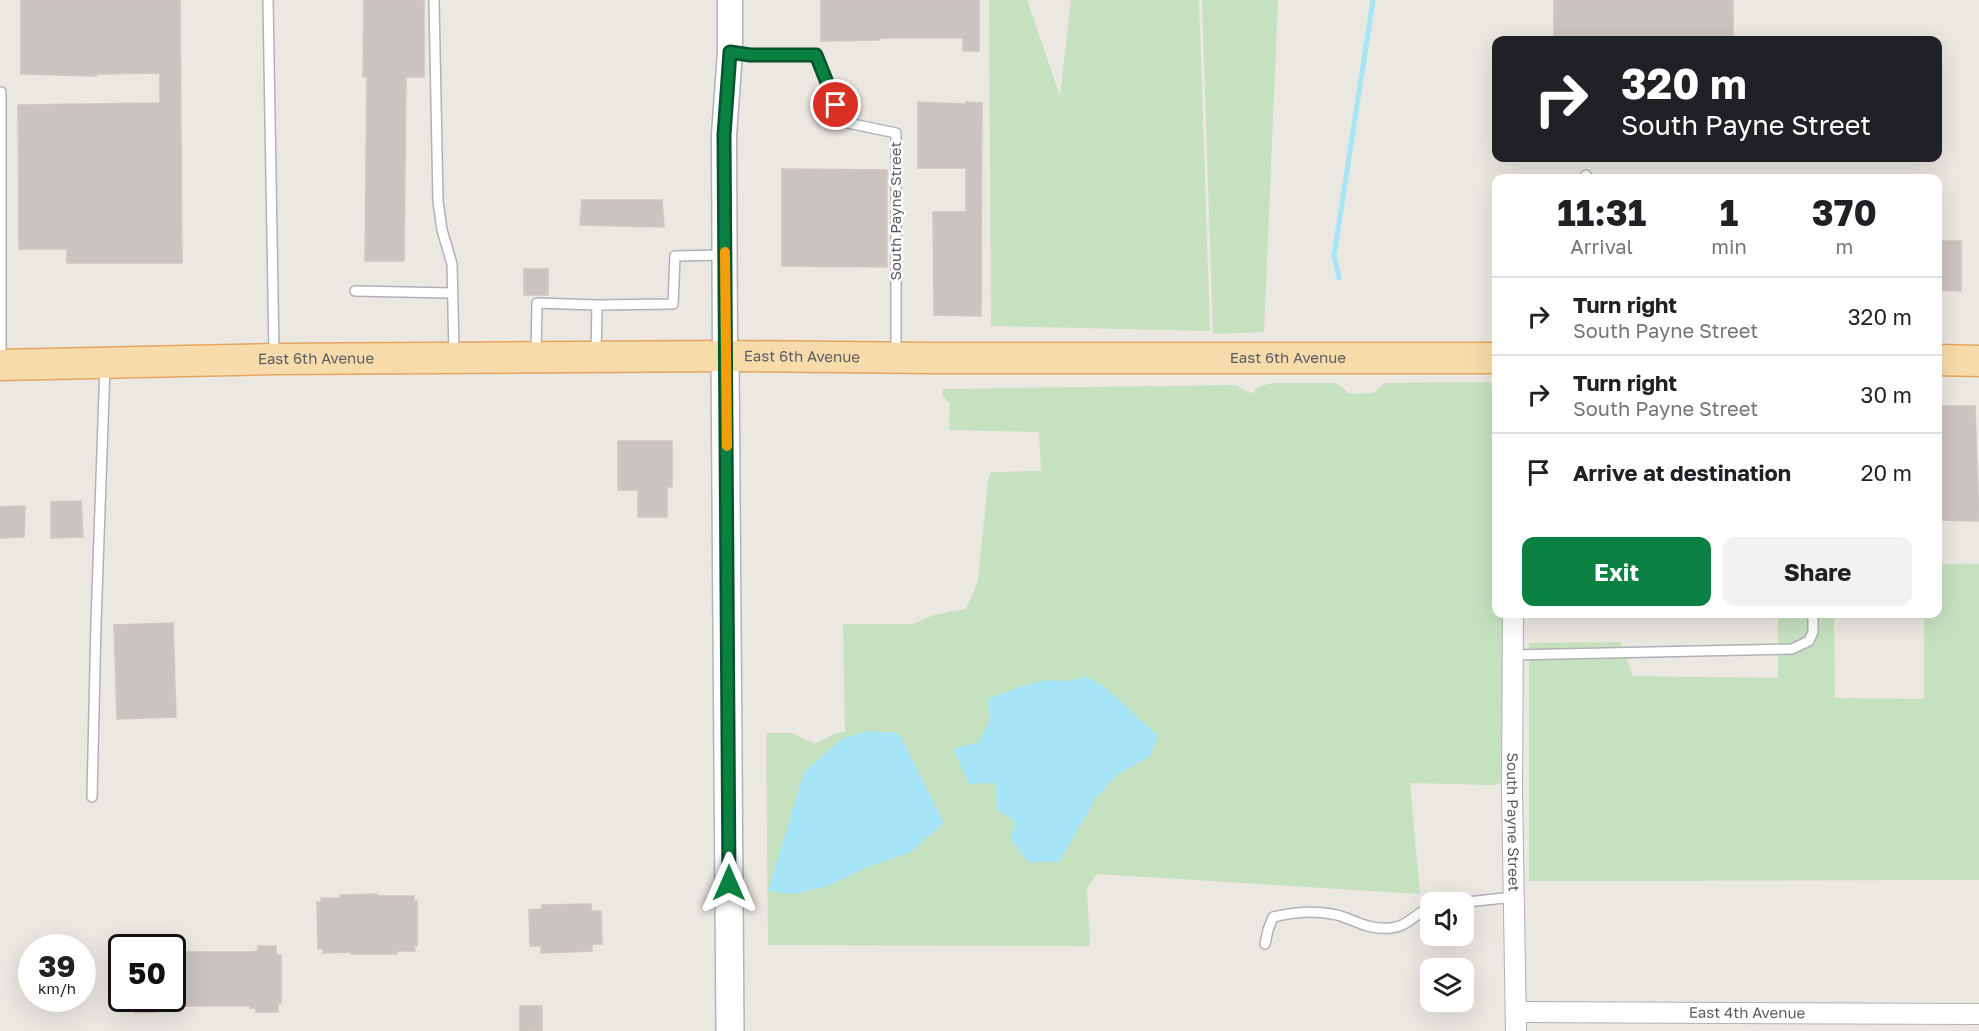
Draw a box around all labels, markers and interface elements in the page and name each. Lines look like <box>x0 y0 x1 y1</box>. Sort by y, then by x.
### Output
text: 320 m <box>1621 58 1747 108</box>
icon: right <box>1522 60 1600 138</box>
pin <box>810 79 861 130</box>
icon: arrive <box>819 88 852 121</box>
text: South Payne Street <box>1621 109 1871 141</box>
street label: South Payne Street <box>886 142 904 280</box>
text: 11:31 <box>1557 191 1646 234</box>
text: 1 <box>1720 191 1738 234</box>
text: 370 <box>1812 191 1877 234</box>
text: Arrival <box>1570 234 1633 258</box>
text: min <box>1711 234 1747 258</box>
text: m <box>1836 234 1853 258</box>
text: Turn right <box>1573 291 1677 318</box>
icon: right <box>1522 300 1555 333</box>
text: 320 m <box>1848 303 1912 330</box>
text: South Payne Street <box>1573 318 1758 342</box>
street label: East 6th Avenue <box>744 346 860 365</box>
street label: East 6th Avenue <box>258 348 374 367</box>
street label: East 6th Avenue <box>1230 348 1346 366</box>
text: Turn right <box>1573 369 1677 396</box>
icon: right <box>1522 378 1555 411</box>
text: 30 m <box>1861 381 1912 408</box>
text: South Payne Street <box>1573 396 1758 420</box>
icon: arrive <box>1522 456 1555 489</box>
text: Arrive at destination <box>1573 459 1791 486</box>
text: 20 m <box>1861 459 1912 486</box>
button: Exit <box>1522 537 1711 606</box>
button: Share <box>1723 537 1912 606</box>
street label: South Payne Street <box>1504 752 1524 892</box>
position arrow <box>697 851 761 915</box>
map controls <box>1420 892 1474 1012</box>
button: sound <box>1420 892 1474 946</box>
speed limit sign: 50 <box>108 934 186 1012</box>
text: 39 <box>38 948 76 984</box>
button: layers <box>1420 958 1474 1012</box>
text: km/h <box>38 979 76 997</box>
street label: East 4th Avenue <box>1689 1003 1806 1021</box>

